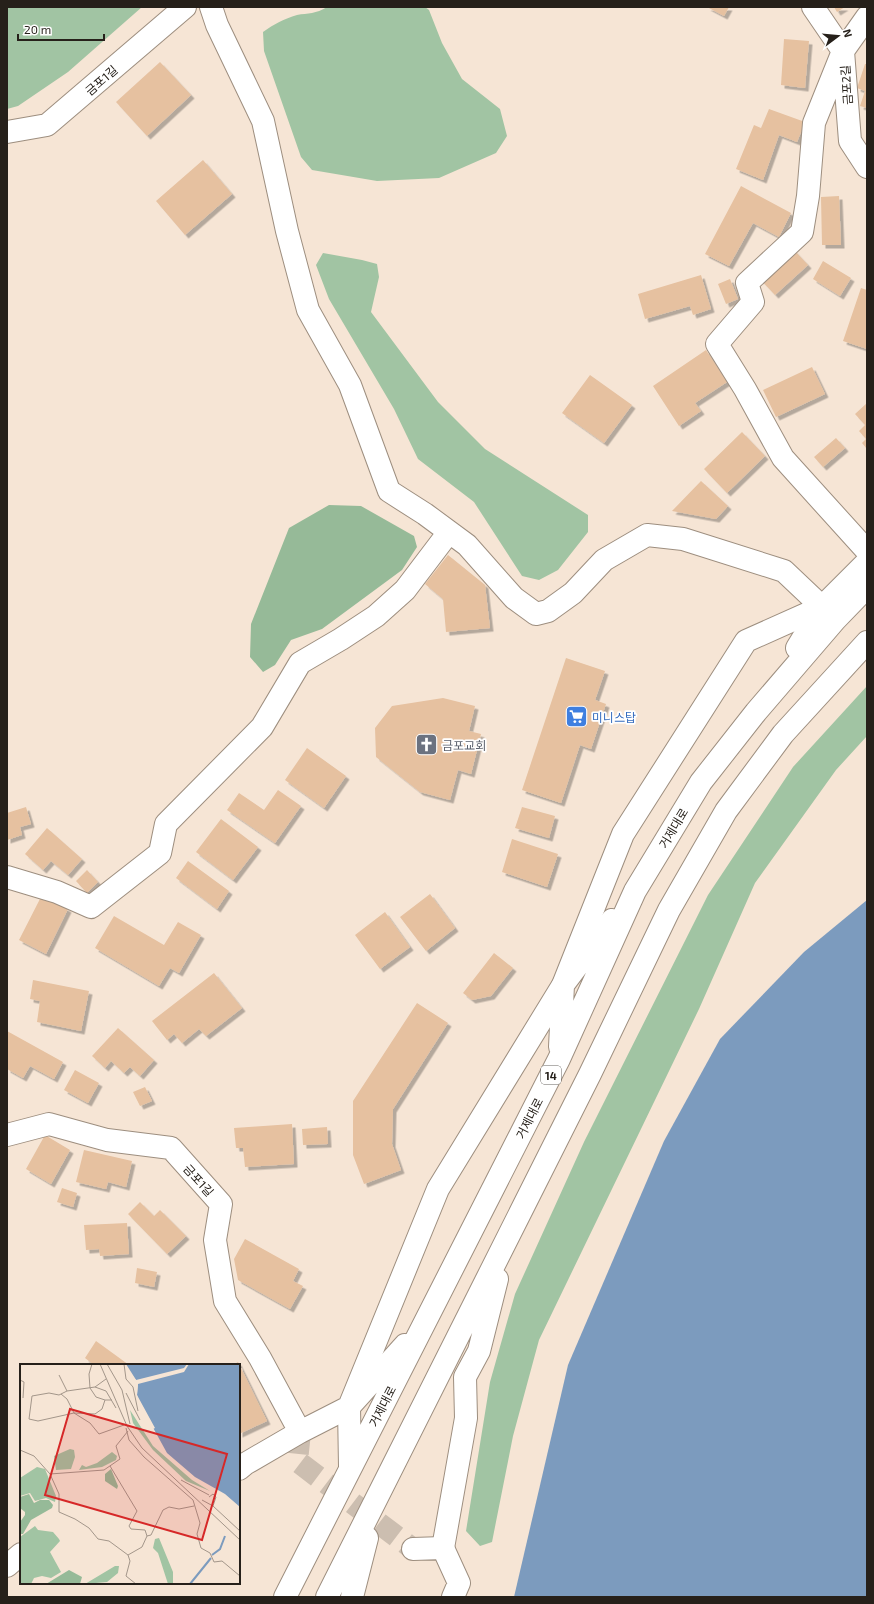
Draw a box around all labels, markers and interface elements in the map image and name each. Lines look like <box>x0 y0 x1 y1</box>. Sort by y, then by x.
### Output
scale bar <box>18 16 104 42</box>
north arrow <box>818 16 858 56</box>
text: 20 m <box>24 22 51 36</box>
text: N <box>841 27 855 39</box>
street label: 금포1길 <box>82 62 120 98</box>
street label: 금포2길 <box>838 65 854 105</box>
supermarket icon: 미니스탑 <box>563 704 589 730</box>
place label: 미니스탑 <box>592 710 636 724</box>
church icon: 금포교회 <box>414 732 440 758</box>
place label: 금포교회 <box>442 738 486 752</box>
street label: 거제대로 <box>656 805 690 851</box>
road number: 14 <box>541 1066 561 1084</box>
street label: 거제대로 <box>513 1095 545 1141</box>
street label: 금포1길 <box>181 1161 217 1199</box>
inset map <box>20 1364 240 1584</box>
street label: 거제대로 <box>366 1383 398 1429</box>

